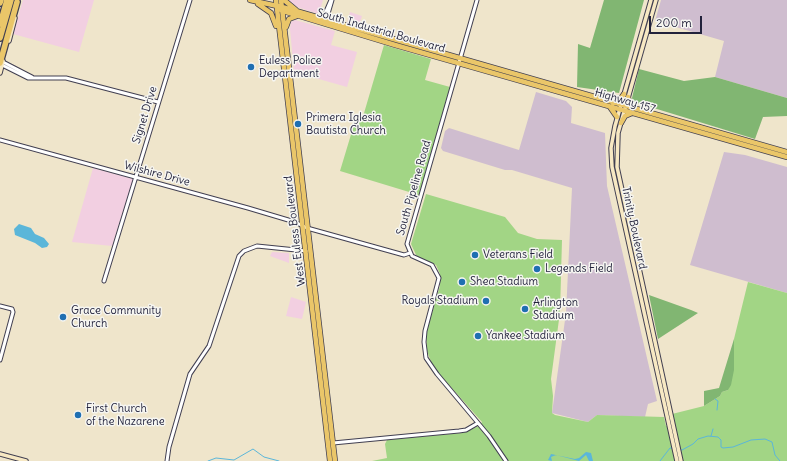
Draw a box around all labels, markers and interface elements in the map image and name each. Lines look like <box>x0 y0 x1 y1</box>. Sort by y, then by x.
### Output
street label: South Industrial Boulevard <box>315 6 447 56</box>
scale bar <box>651 8 704 34</box>
text: 200 m <box>656 15 692 30</box>
place label: Euless Police Department <box>259 54 322 80</box>
marker: Euless Police Department <box>246 62 256 72</box>
street label: Signet Drive <box>130 85 160 145</box>
street label: Highway 157 <box>593 86 657 116</box>
place label: Primera Iglesia Bautista Church <box>306 111 386 137</box>
marker: Primera Iglesia Bautista Church <box>293 119 303 129</box>
street label: South Pipeline Road <box>394 139 434 237</box>
street label: Wilshire Drive <box>123 159 191 189</box>
street label: West Euless Boulevard <box>282 175 308 287</box>
street label: Trinity Boulevard <box>619 186 649 270</box>
place label: Veterans Field <box>483 248 553 262</box>
marker: Veterans Field <box>470 250 480 260</box>
place label: Legends Field <box>545 262 613 276</box>
marker: Legends Field <box>532 264 542 274</box>
place label: Shea Stadium <box>470 275 538 289</box>
marker: Shea Stadium <box>457 277 467 287</box>
place label: Royals Stadium <box>401 294 478 308</box>
marker: Royals Stadium <box>481 296 491 306</box>
place label: Arlington Stadium <box>533 296 578 322</box>
place label: Grace Community Church <box>71 304 161 330</box>
marker: Arlington Stadium <box>520 304 530 314</box>
marker: Grace Community Church <box>58 312 68 322</box>
place label: Yankee Stadium <box>486 329 565 343</box>
marker: Yankee Stadium <box>473 331 483 341</box>
place label: First Church of the Nazarene <box>86 402 165 428</box>
marker: First Church of the Nazarene <box>73 410 83 420</box>

